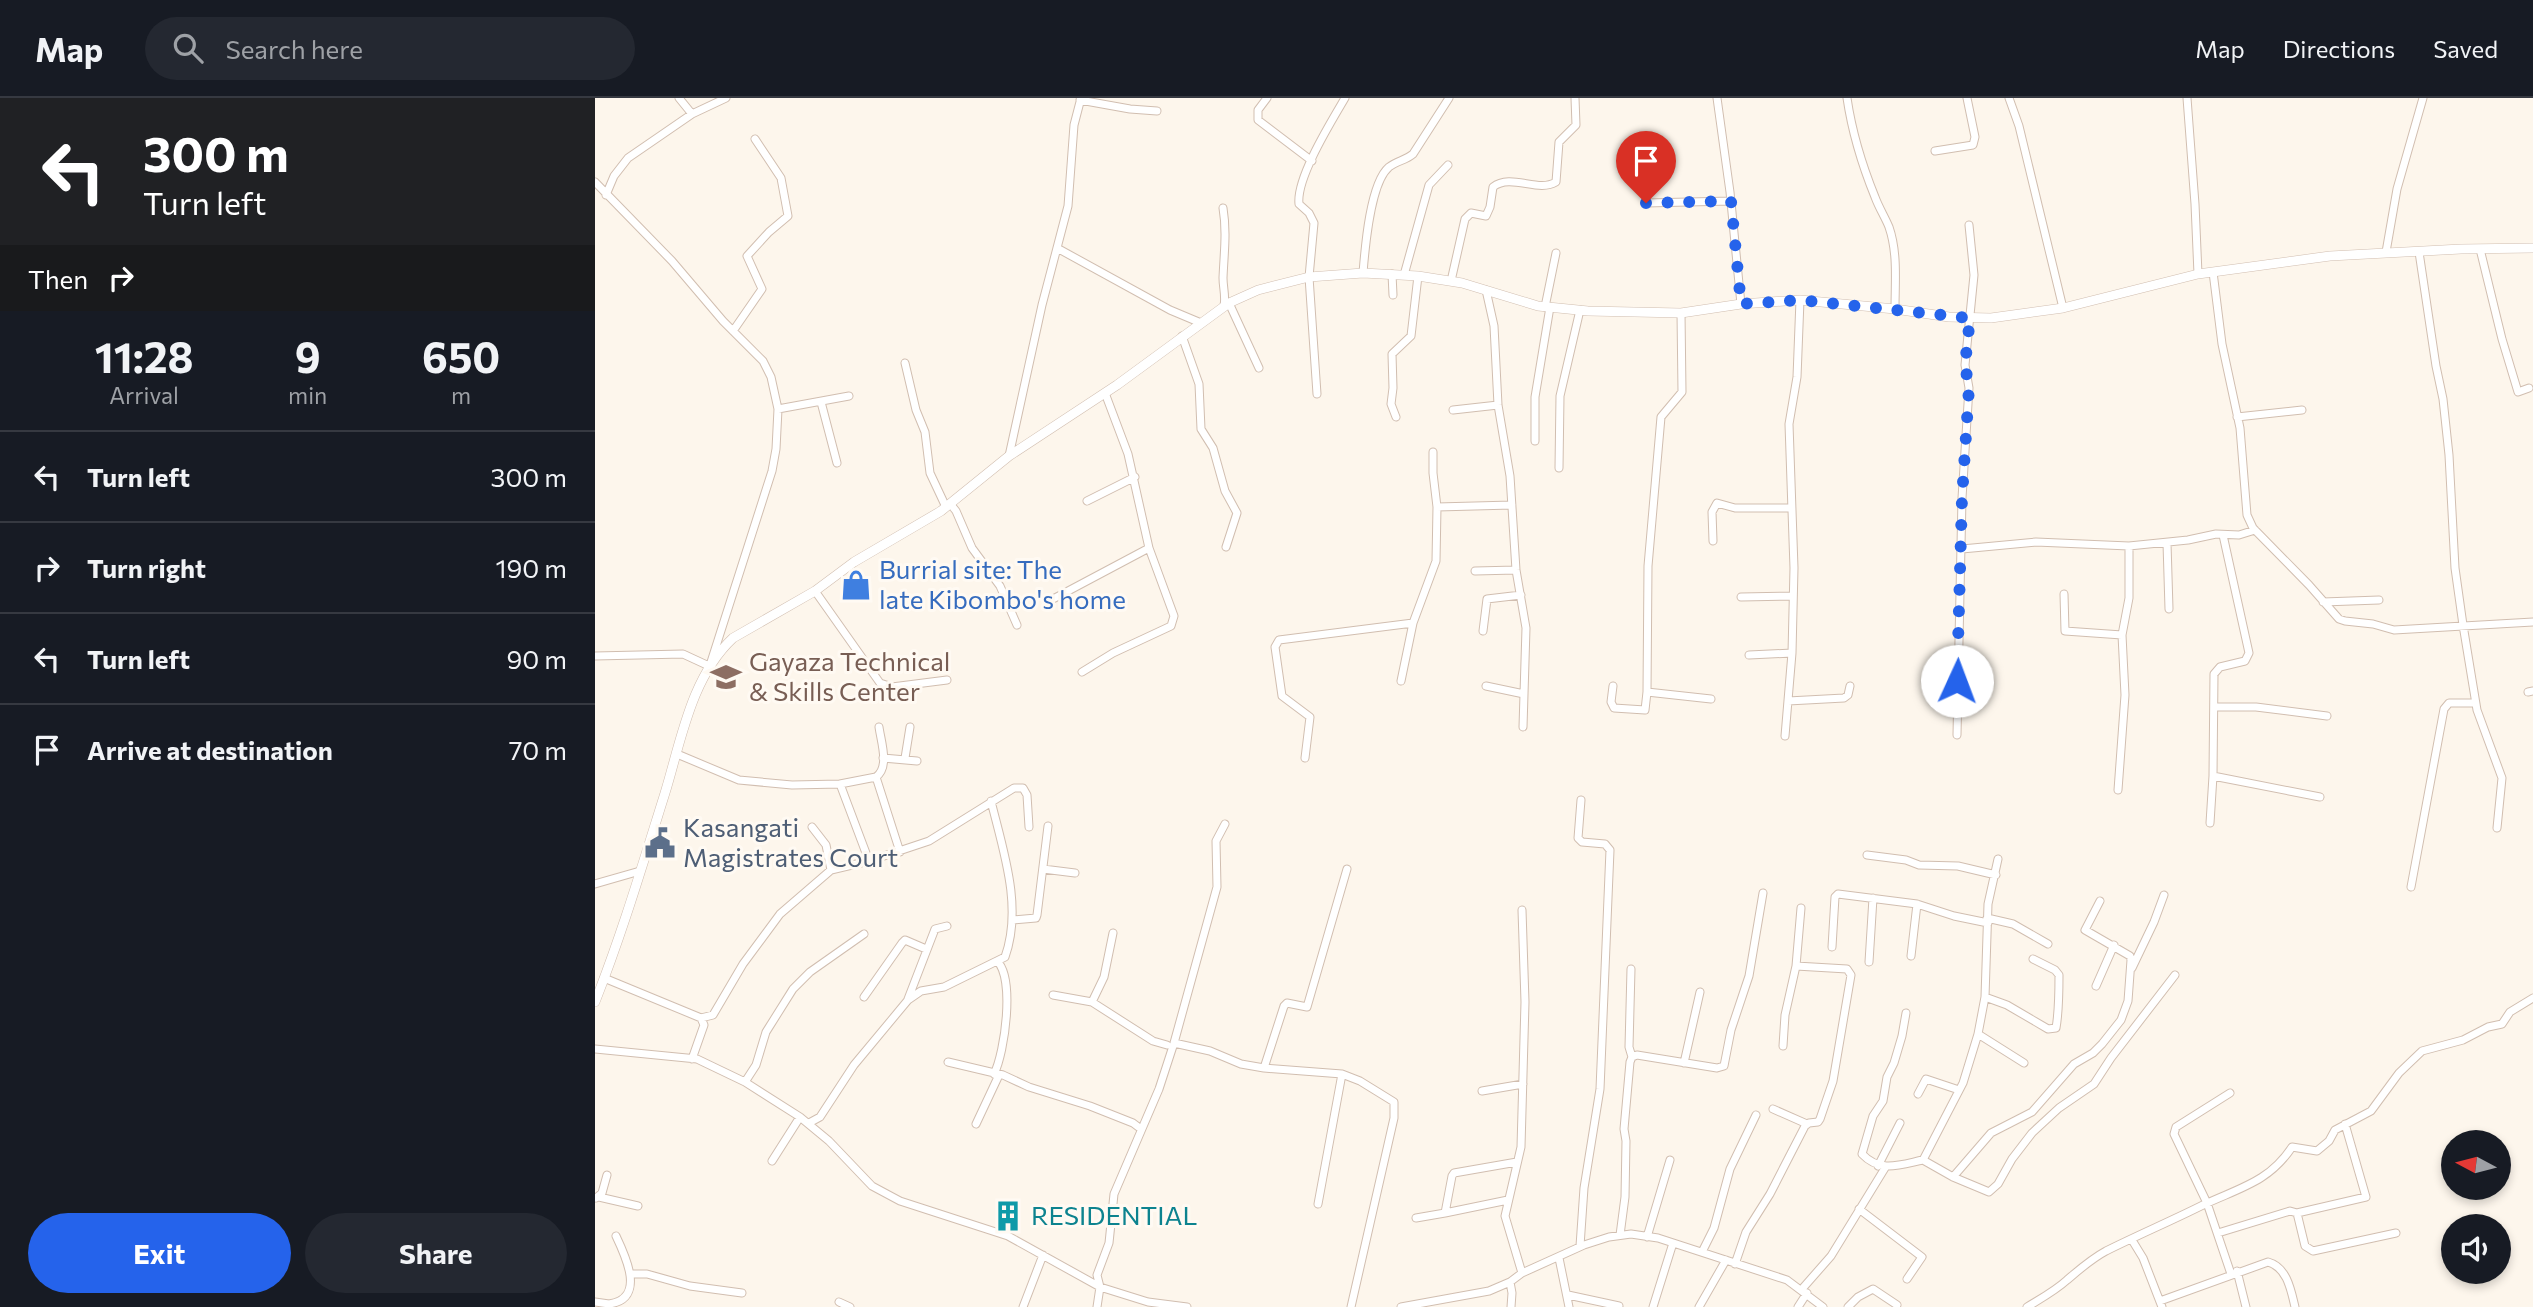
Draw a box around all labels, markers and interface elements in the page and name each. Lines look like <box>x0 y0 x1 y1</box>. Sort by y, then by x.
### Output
search box <box>145 17 635 80</box>
text: Map <box>35 28 103 69</box>
icon: search <box>169 29 207 67</box>
text: Search here <box>225 33 363 64</box>
text: Map <box>2195 34 2245 63</box>
text: Directions <box>2283 34 2395 63</box>
text: Saved <box>2433 34 2498 63</box>
text: 300 m <box>143 122 289 182</box>
icon: left <box>28 126 119 217</box>
pin <box>1616 131 1676 203</box>
icon: arrive <box>1627 142 1665 180</box>
text: Turn left <box>143 182 267 222</box>
icon: right <box>102 259 140 297</box>
text: Then <box>28 263 88 294</box>
text: 11:28 <box>95 330 193 382</box>
text: 9 <box>295 330 321 382</box>
text: 650 <box>422 330 500 382</box>
text: Arrival <box>109 381 179 409</box>
text: min <box>288 381 327 409</box>
text: m <box>451 381 471 409</box>
icon: left <box>28 458 66 496</box>
text: Turn left <box>87 461 190 492</box>
text: 300 m <box>491 461 567 492</box>
icon: right <box>28 549 66 587</box>
text: Turn right <box>87 552 206 583</box>
text: 190 m <box>495 552 567 583</box>
place label: Burrial site: The late Kibombo's home <box>879 553 1126 614</box>
shop icon: Burrial site: The late Kibombo's home <box>839 568 873 602</box>
icon: left <box>28 640 66 678</box>
text: Turn left <box>87 643 190 674</box>
text: 90 m <box>507 643 567 674</box>
position arrow <box>1920 644 1994 718</box>
place label: Gayaza Technical & Skills Center <box>749 645 950 706</box>
school or university icon: Gayaza Technical & Skills Center <box>709 660 743 694</box>
icon: arrive <box>28 731 66 769</box>
text: Arrive at destination <box>87 734 333 765</box>
text: 70 m <box>509 734 567 765</box>
place label: Kasangati Magistrates Court <box>683 811 898 872</box>
public building icon: Kasangati Magistrates Court <box>643 826 677 860</box>
north arrow <box>2441 1130 2511 1200</box>
map controls <box>2441 1130 2511 1284</box>
building icon: RESIDENTIAL <box>991 1199 1025 1233</box>
place label: RESIDENTIAL <box>1031 1199 1197 1230</box>
button: Exit <box>28 1213 291 1293</box>
button: Share <box>305 1213 567 1293</box>
button: sound <box>2441 1214 2511 1284</box>

